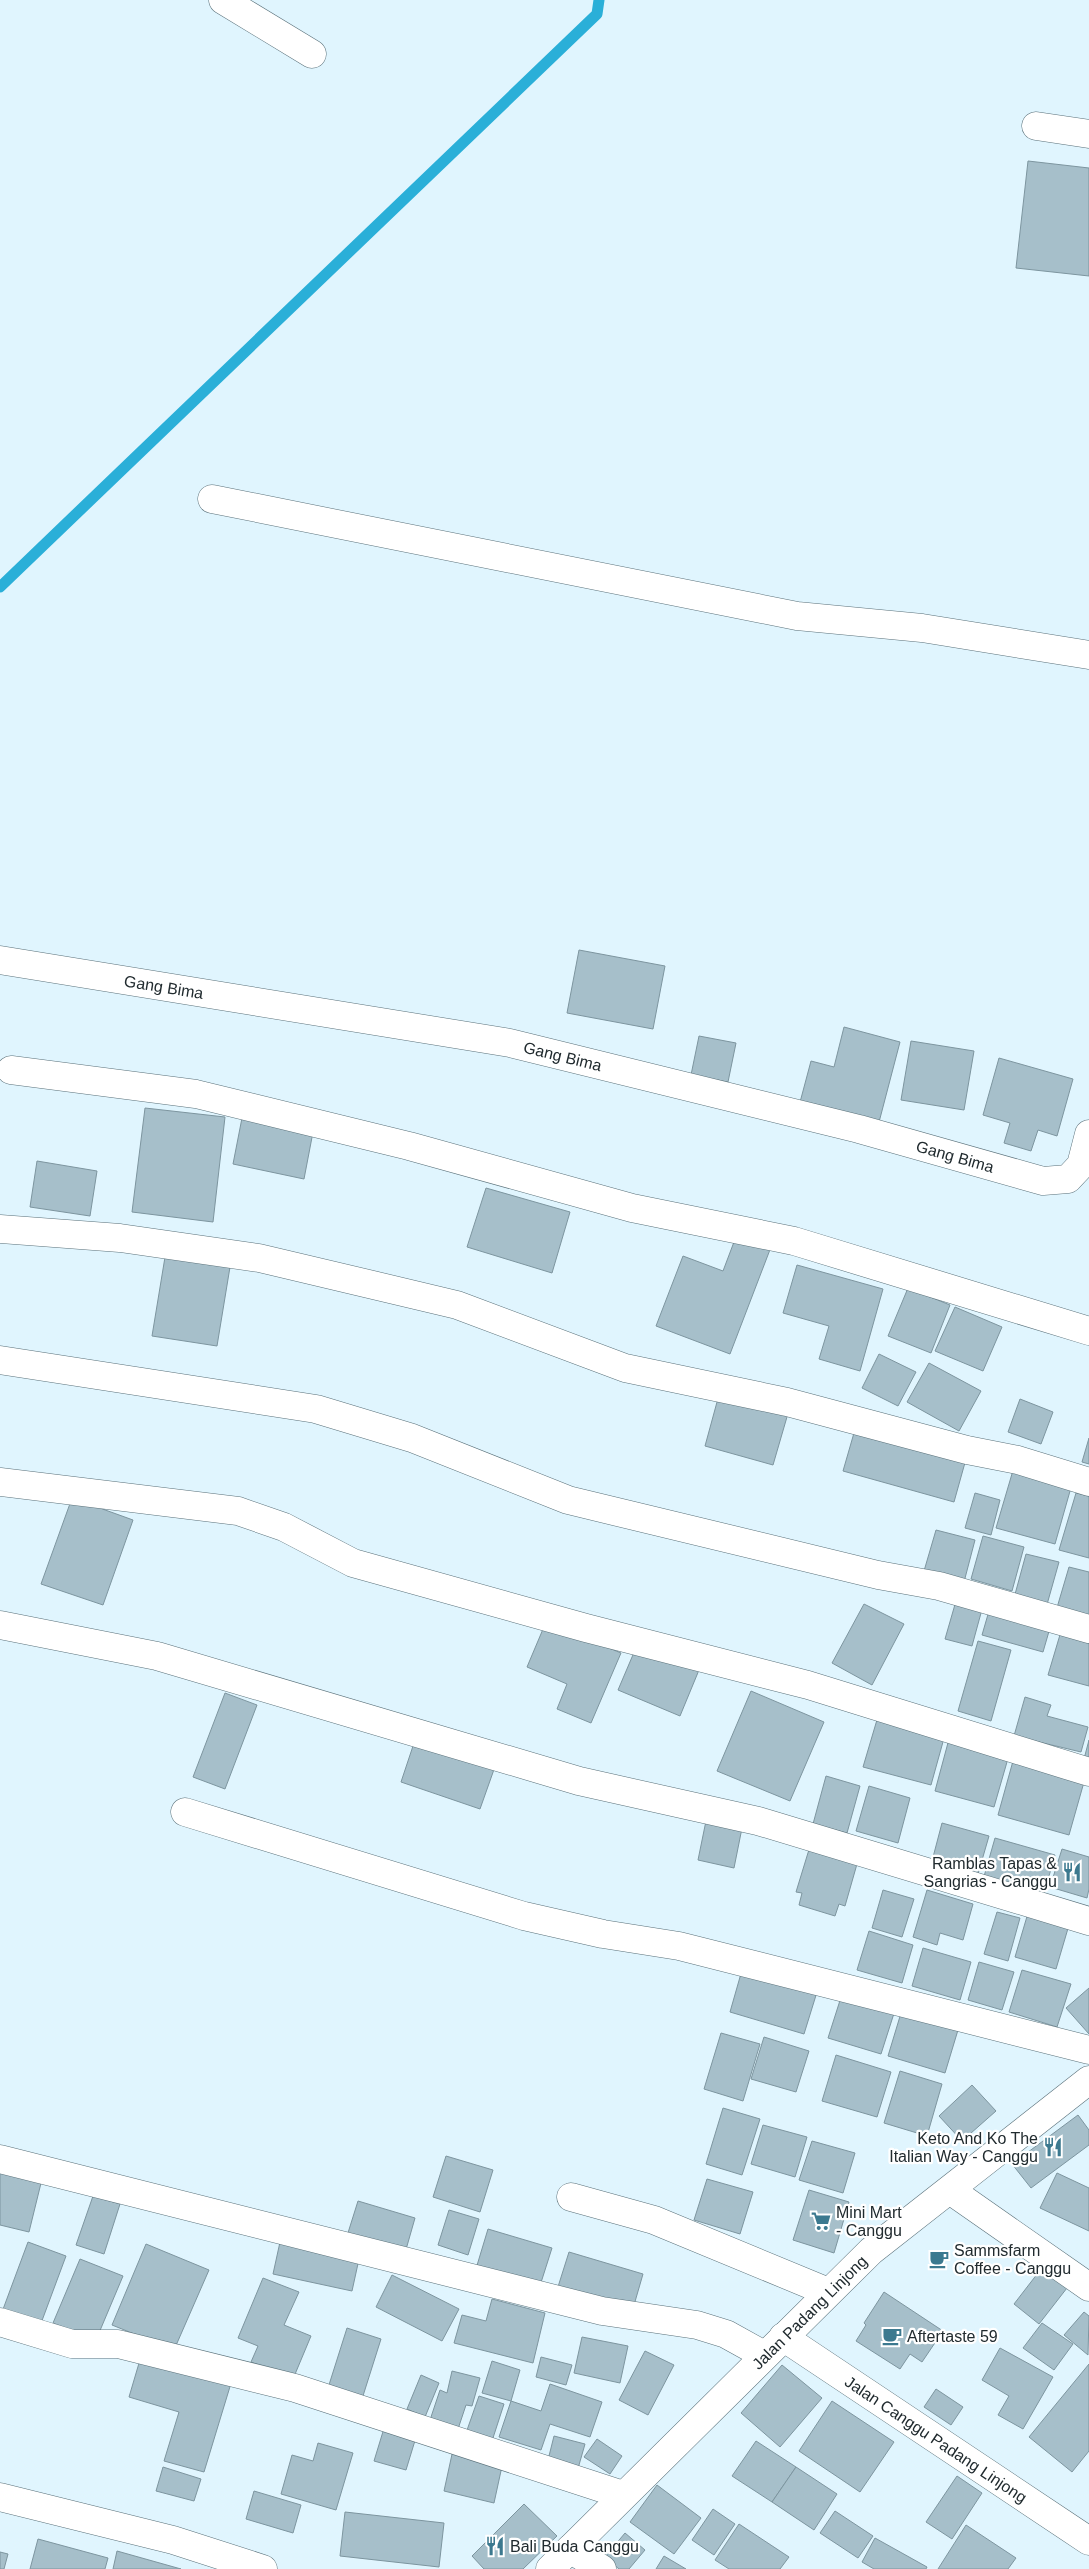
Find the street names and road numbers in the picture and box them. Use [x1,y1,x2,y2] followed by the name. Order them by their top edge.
[123,972,205,1002] street label: Gang Bima
[522,1038,604,1074] street label: Gang Bima
[914,1137,996,1175] street label: Gang Bima
[749,2252,870,2372] street label: Jalan Padang Linjong
[842,2372,1030,2506] street label: Jalan Canggu Padang Linjong

